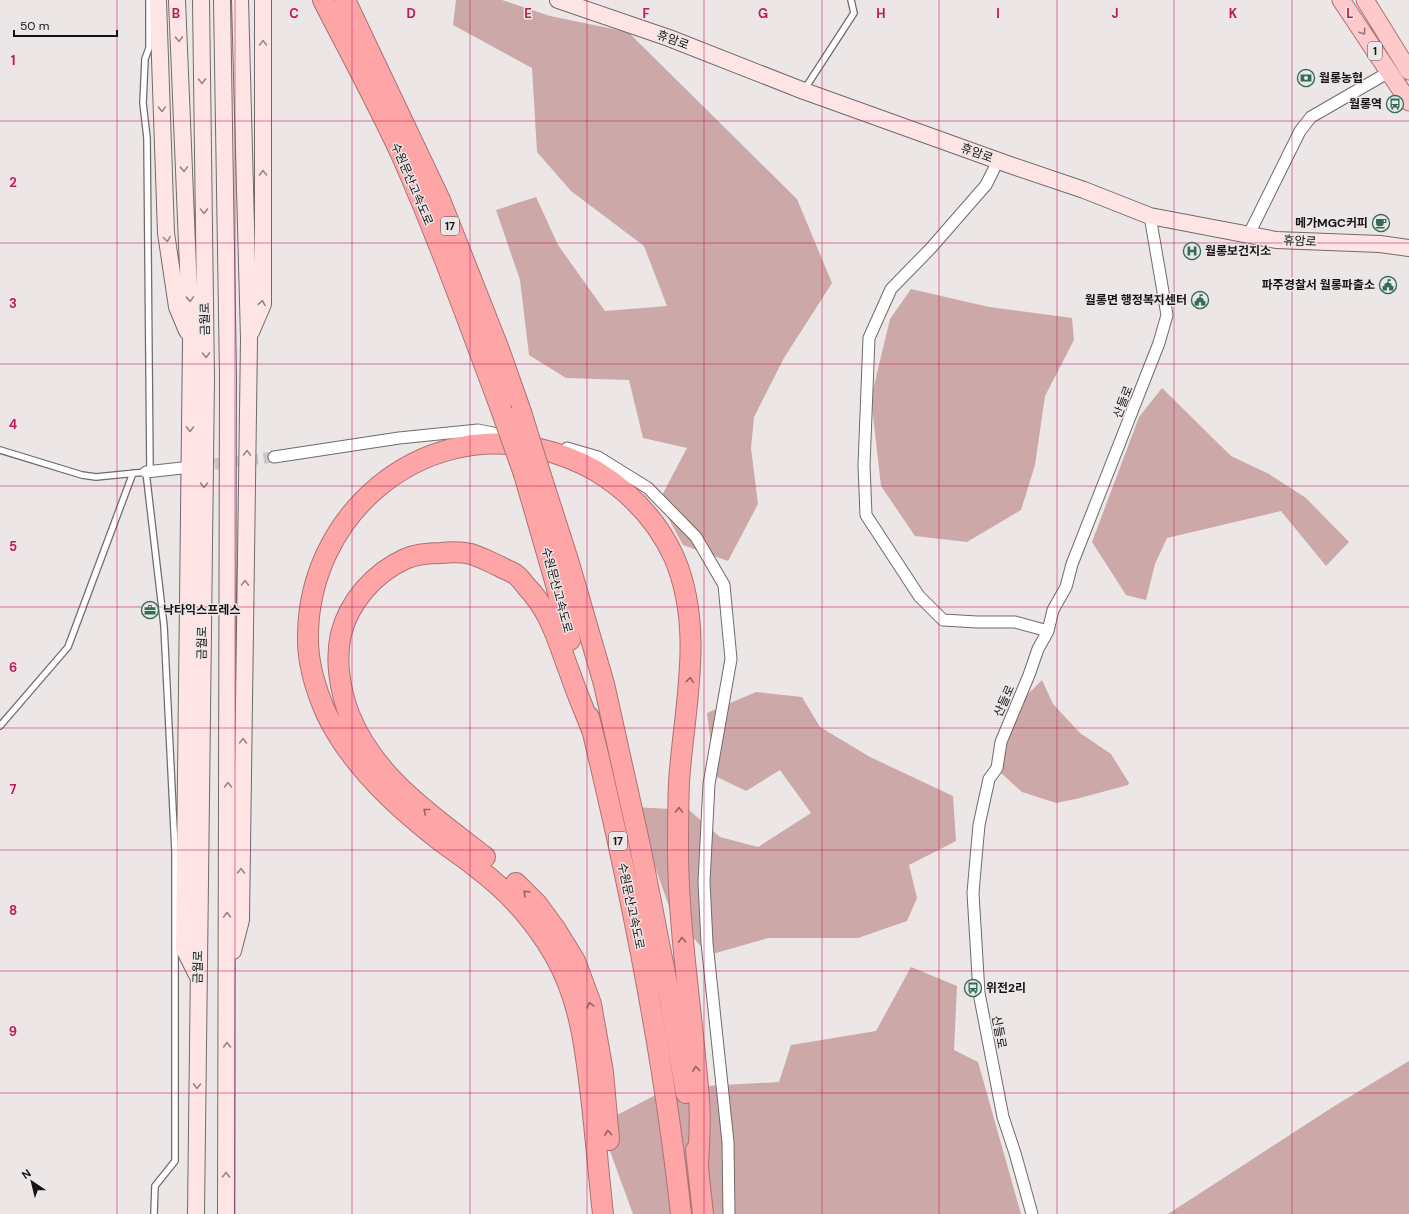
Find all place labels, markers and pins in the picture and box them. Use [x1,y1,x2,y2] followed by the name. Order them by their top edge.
[1296,68,1316,88] bank icon: 월롱농협
[1319,70,1363,86] place label: 월롱농협
[1385,94,1405,114] bus stop icon: 월롱역
[1349,96,1382,112] place label: 월롱역
[1371,213,1391,233] cafe icon: 메가MGC커피
[1295,215,1368,231] place label: 메가MGC커피
[1182,241,1202,261] hospital icon: 월롱보건지소
[1205,243,1271,259] place label: 월롱보건지소
[1378,275,1398,295] public building icon: 파주경찰서 월롱파출소
[1262,277,1375,293] place label: 파주경찰서 월롱파출소
[1190,290,1210,310] public building icon: 월롱면 행정복지센터
[1085,292,1187,308] place label: 월롱면 행정복지센터
[140,600,160,620] office icon: 낙타익스프레스
[163,602,240,618] place label: 낙타익스프레스
[963,978,983,998] bus stop icon: 위전2리
[986,980,1026,996] place label: 위전2리

